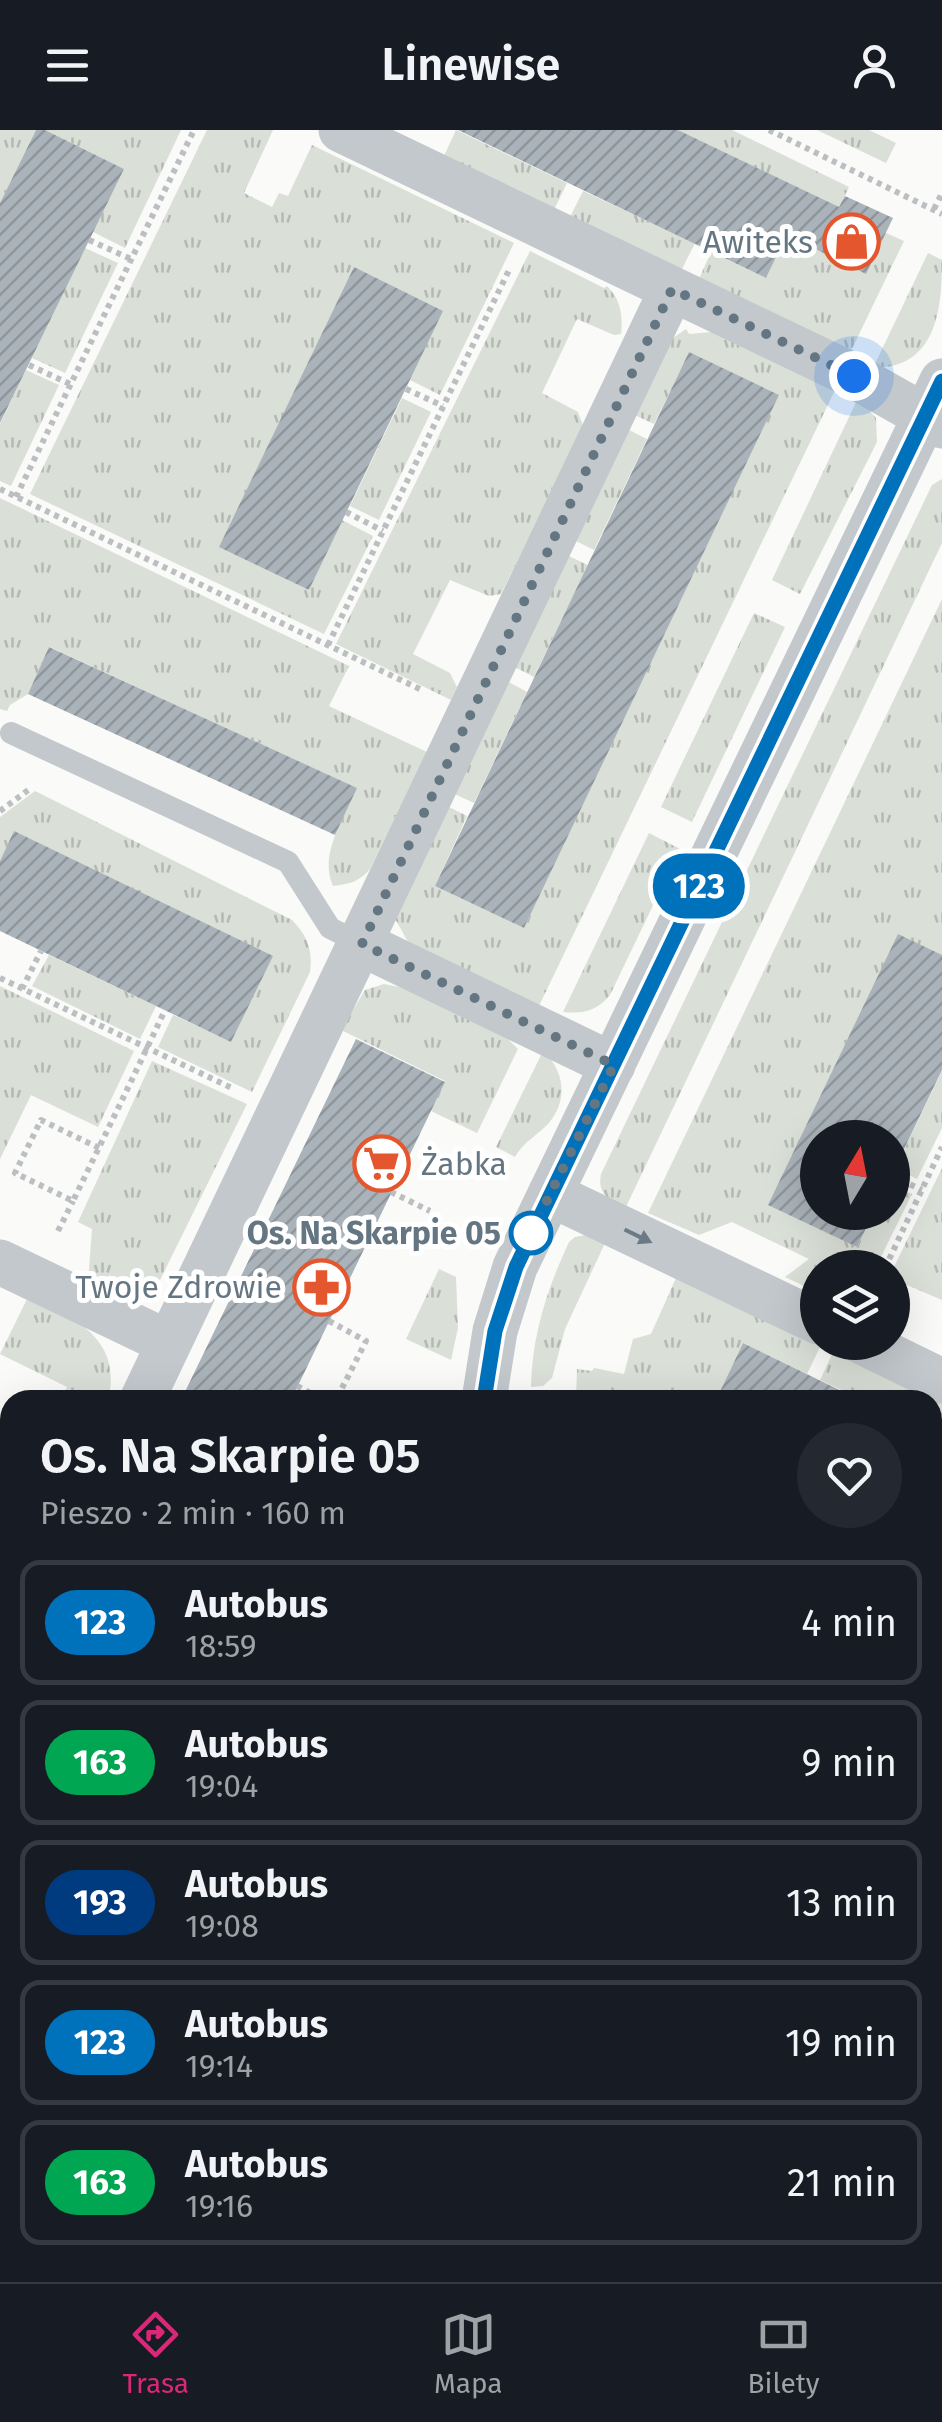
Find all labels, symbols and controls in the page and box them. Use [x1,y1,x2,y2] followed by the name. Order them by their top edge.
[40,38,95,93] icon: menu
[382,38,560,92] text: Linewise
[847,38,902,93] icon: person
[822,212,882,272] shop icon: Awiteks
[703,223,813,261] place label: Awiteks
[829,351,879,401] your location
[642,854,756,918] line badge: 123
[673,865,725,907] text: 123
[800,1120,910,1230] north arrow
[800,1120,910,1360] map controls
[352,1134,412,1194] supermarket icon: Żabka
[421,1145,507,1183] place label: Żabka
[510,1212,552,1254] marker: Os. Na Skarpie 05
[247,1214,501,1252] place label: Os. Na Skarpie 05
[624,1227,653,1244] one-way arrow
[800,1250,910,1360] button: layers
[291,1257,351,1317] pharmacy icon: Twoje Zdrowie
[75,1268,282,1306] place label: Twoje Zdrowie
[797,1423,902,1528] button: heart
[40,1427,421,1485] text: Os. Na Skarpie 05
[40,1494,346,1532] text: Pieszo · 2 min · 160 m
[185,1581,328,1627] text: Autobus
[801,1600,897,1646] text: 4 min
[74,1601,126,1643] text: 123
[185,1627,257,1665] text: 18:59
[185,1721,328,1767] text: Autobus
[801,1740,897,1786] text: 9 min
[73,1741,127,1783] text: 163
[185,1767,258,1805] text: 19:04
[185,1861,328,1907] text: Autobus
[786,1880,897,1926] text: 13 min
[73,1881,127,1923] text: 193
[185,1907,259,1945] text: 19:08
[185,2001,328,2047] text: Autobus
[785,2020,897,2066] text: 19 min
[74,2021,126,2063] text: 123
[185,2047,253,2085] text: 19:14
[185,2141,328,2187] text: Autobus
[787,2160,897,2206] text: 21 min
[73,2161,127,2203] text: 163
[185,2187,253,2225] text: 19:16
[122,2307,189,2400] tab: Trasa
[434,2307,503,2400] tab: Mapa
[747,2307,819,2400] tab: Bilety

